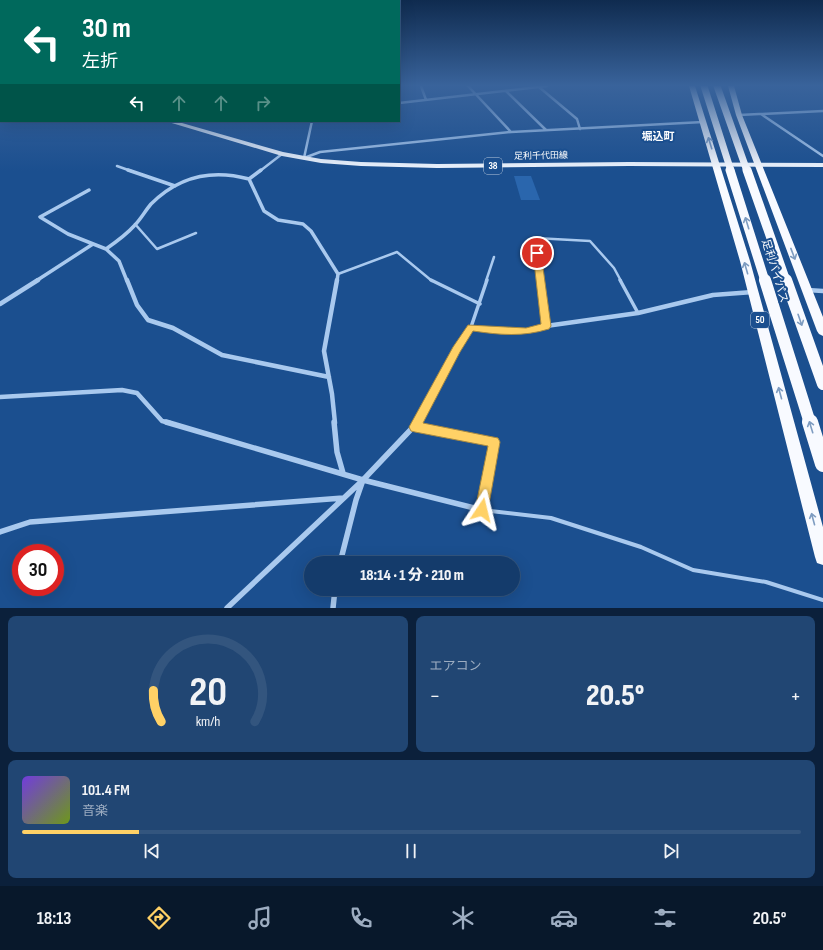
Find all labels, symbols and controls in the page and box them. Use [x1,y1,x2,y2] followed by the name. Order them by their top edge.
[82,12,131,45] text: 30 m
[16,16,68,68] icon: left
[82,51,118,72] text: 左折
[126,92,148,114] icon: left
[168,92,190,114] icon: ahead
[210,92,232,114] icon: ahead
[252,92,274,114] icon: right
[642,130,675,143] district label: 堀込町
[706,136,713,149] one-way arrow
[514,149,569,162] street label: 足利千代田線
[484,158,502,174] road number: 38
[743,216,750,229] one-way arrow
[520,236,554,270] pin
[759,238,791,304] street label: 足利バイパス
[526,242,548,264] icon: arrive
[789,247,797,259] one-way arrow
[742,261,749,274] one-way arrow
[751,312,769,328] road number: 50
[797,314,805,326] one-way arrow
[775,387,783,400] one-way arrow
[807,421,814,434] one-way arrow
[461,489,503,531] position arrow
[809,513,816,526] one-way arrow
[12,544,64,596] speed limit sign: 30
[360,566,464,585] text: 18:14 · 1 分 · 210 m
[430,658,482,674] text: エアコン
[189,668,227,717] text: 20
[586,678,644,714] text: 20.5°
[430,683,440,710] text: −
[790,683,801,710] text: +
[195,713,220,730] text: km/h
[82,781,130,800] text: 101.4 FM
[82,803,108,819] text: 音楽
[141,840,163,862] icon: previous
[400,840,422,862] icon: pause
[660,840,682,862] icon: next
[145,904,173,932] icon: directions
[246,904,274,932] icon: music
[347,904,375,932] icon: phone
[449,904,477,932] icon: climate
[550,904,578,932] icon: car
[651,904,679,932] icon: filters
[37,908,71,929] text: 18:13
[753,908,786,929] text: 20.5°

